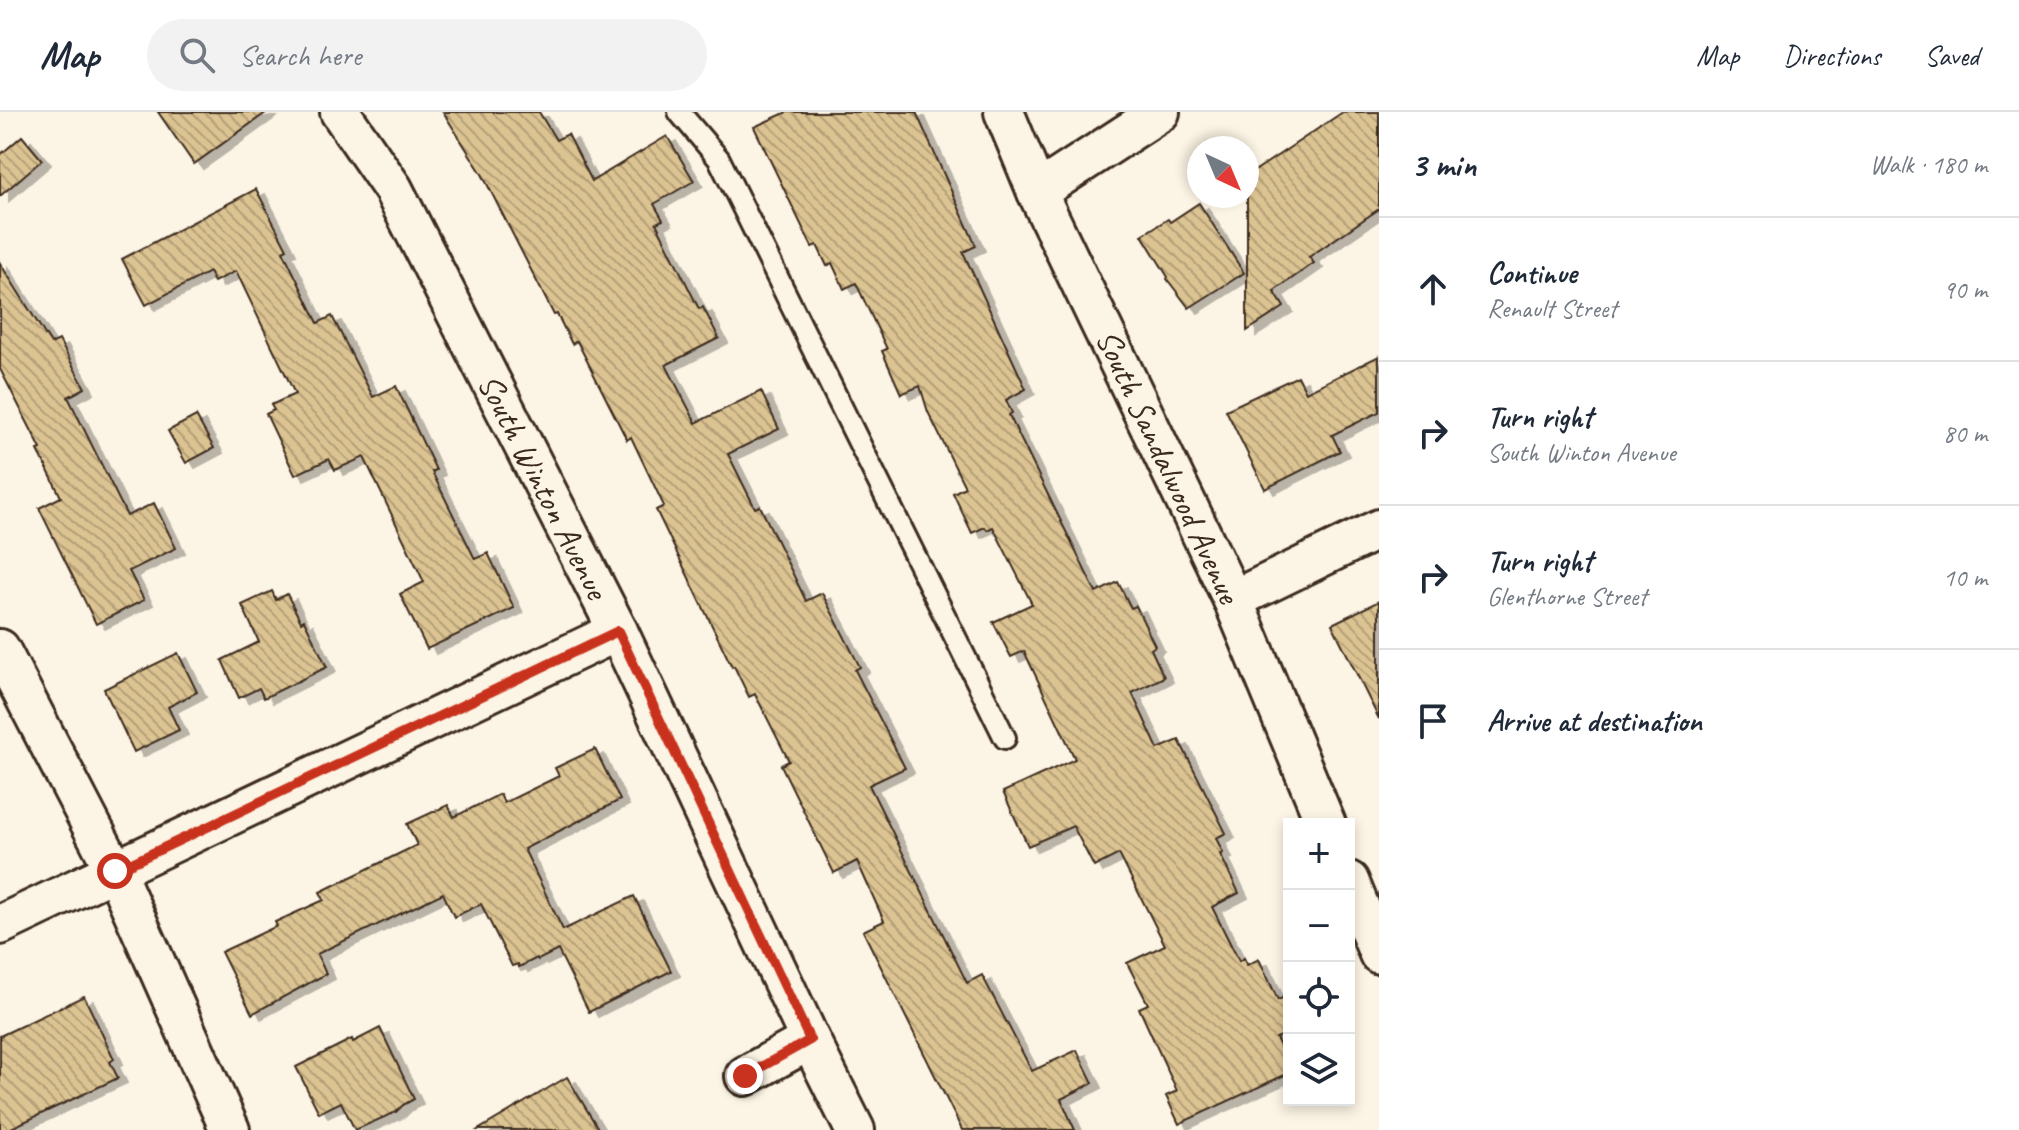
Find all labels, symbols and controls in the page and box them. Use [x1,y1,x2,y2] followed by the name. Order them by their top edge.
[147,19,707,91] search box
[40,32,99,79] text: Map
[175,33,219,77] icon: search
[239,36,361,74] text: Search here
[1696,38,1739,73] text: Map
[1783,38,1881,73] text: Directions
[1925,38,1979,73] text: Saved
[1187,136,1259,208] north arrow
[1411,143,1476,186] text: 3 min
[1870,148,1987,181] text: Walk · 180 m
[1487,254,1577,292] text: Continue
[1411,267,1455,311] icon: ahead
[1943,273,1987,306] text: 90 m
[1487,292,1617,325] text: Renault Street
[1086,323,1252,612] street label: South Sandalwood Avenue
[468,366,620,609] street label: South Winton Avenue
[1487,398,1592,436] text: Turn right
[1411,411,1455,455] icon: right
[1943,417,1987,450] text: 80 m
[1487,436,1676,469] text: South Winton Avenue
[1487,542,1592,580] text: Turn right
[1411,555,1455,599] icon: right
[1943,561,1987,594] text: 10 m
[1487,580,1647,613] text: Glenthorne Street
[1411,699,1455,743] icon: arrive
[1487,702,1702,740] text: Arrive at destination
[1283,818,1355,1106] map controls
[1283,818,1355,890] button: +
[97,853,133,889] route start
[1283,890,1355,962] button: −
[1283,962,1355,1034] button: locate
[1283,1034,1355,1106] button: layers
[727,1058,763,1094] route end

